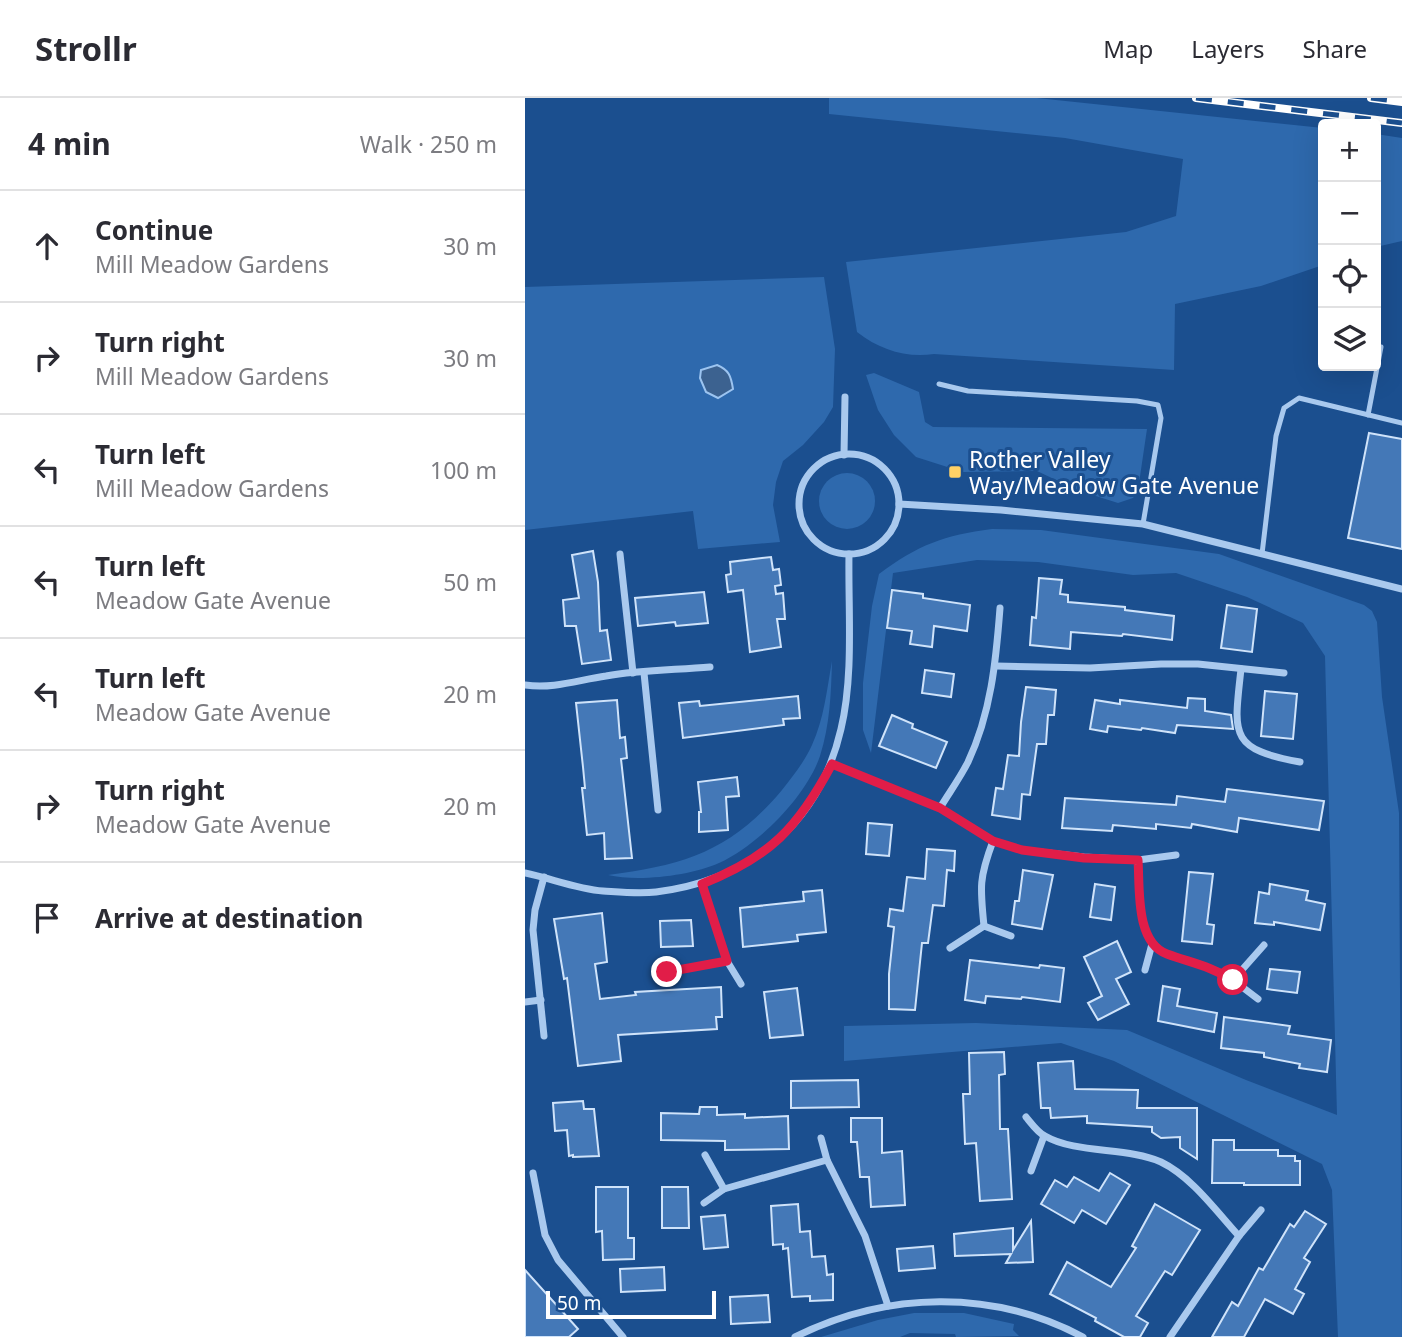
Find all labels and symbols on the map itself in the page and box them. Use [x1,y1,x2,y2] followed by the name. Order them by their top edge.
[969,443,1259,501] place label: Rother Valley Way/Meadow Gate Avenue
[947,464,963,480] marker: Rother Valley Way/Meadow Gate Avenue
[651,956,682,987] route end
[1217,964,1248,995] route start
[546,1288,716,1320] scale bar

